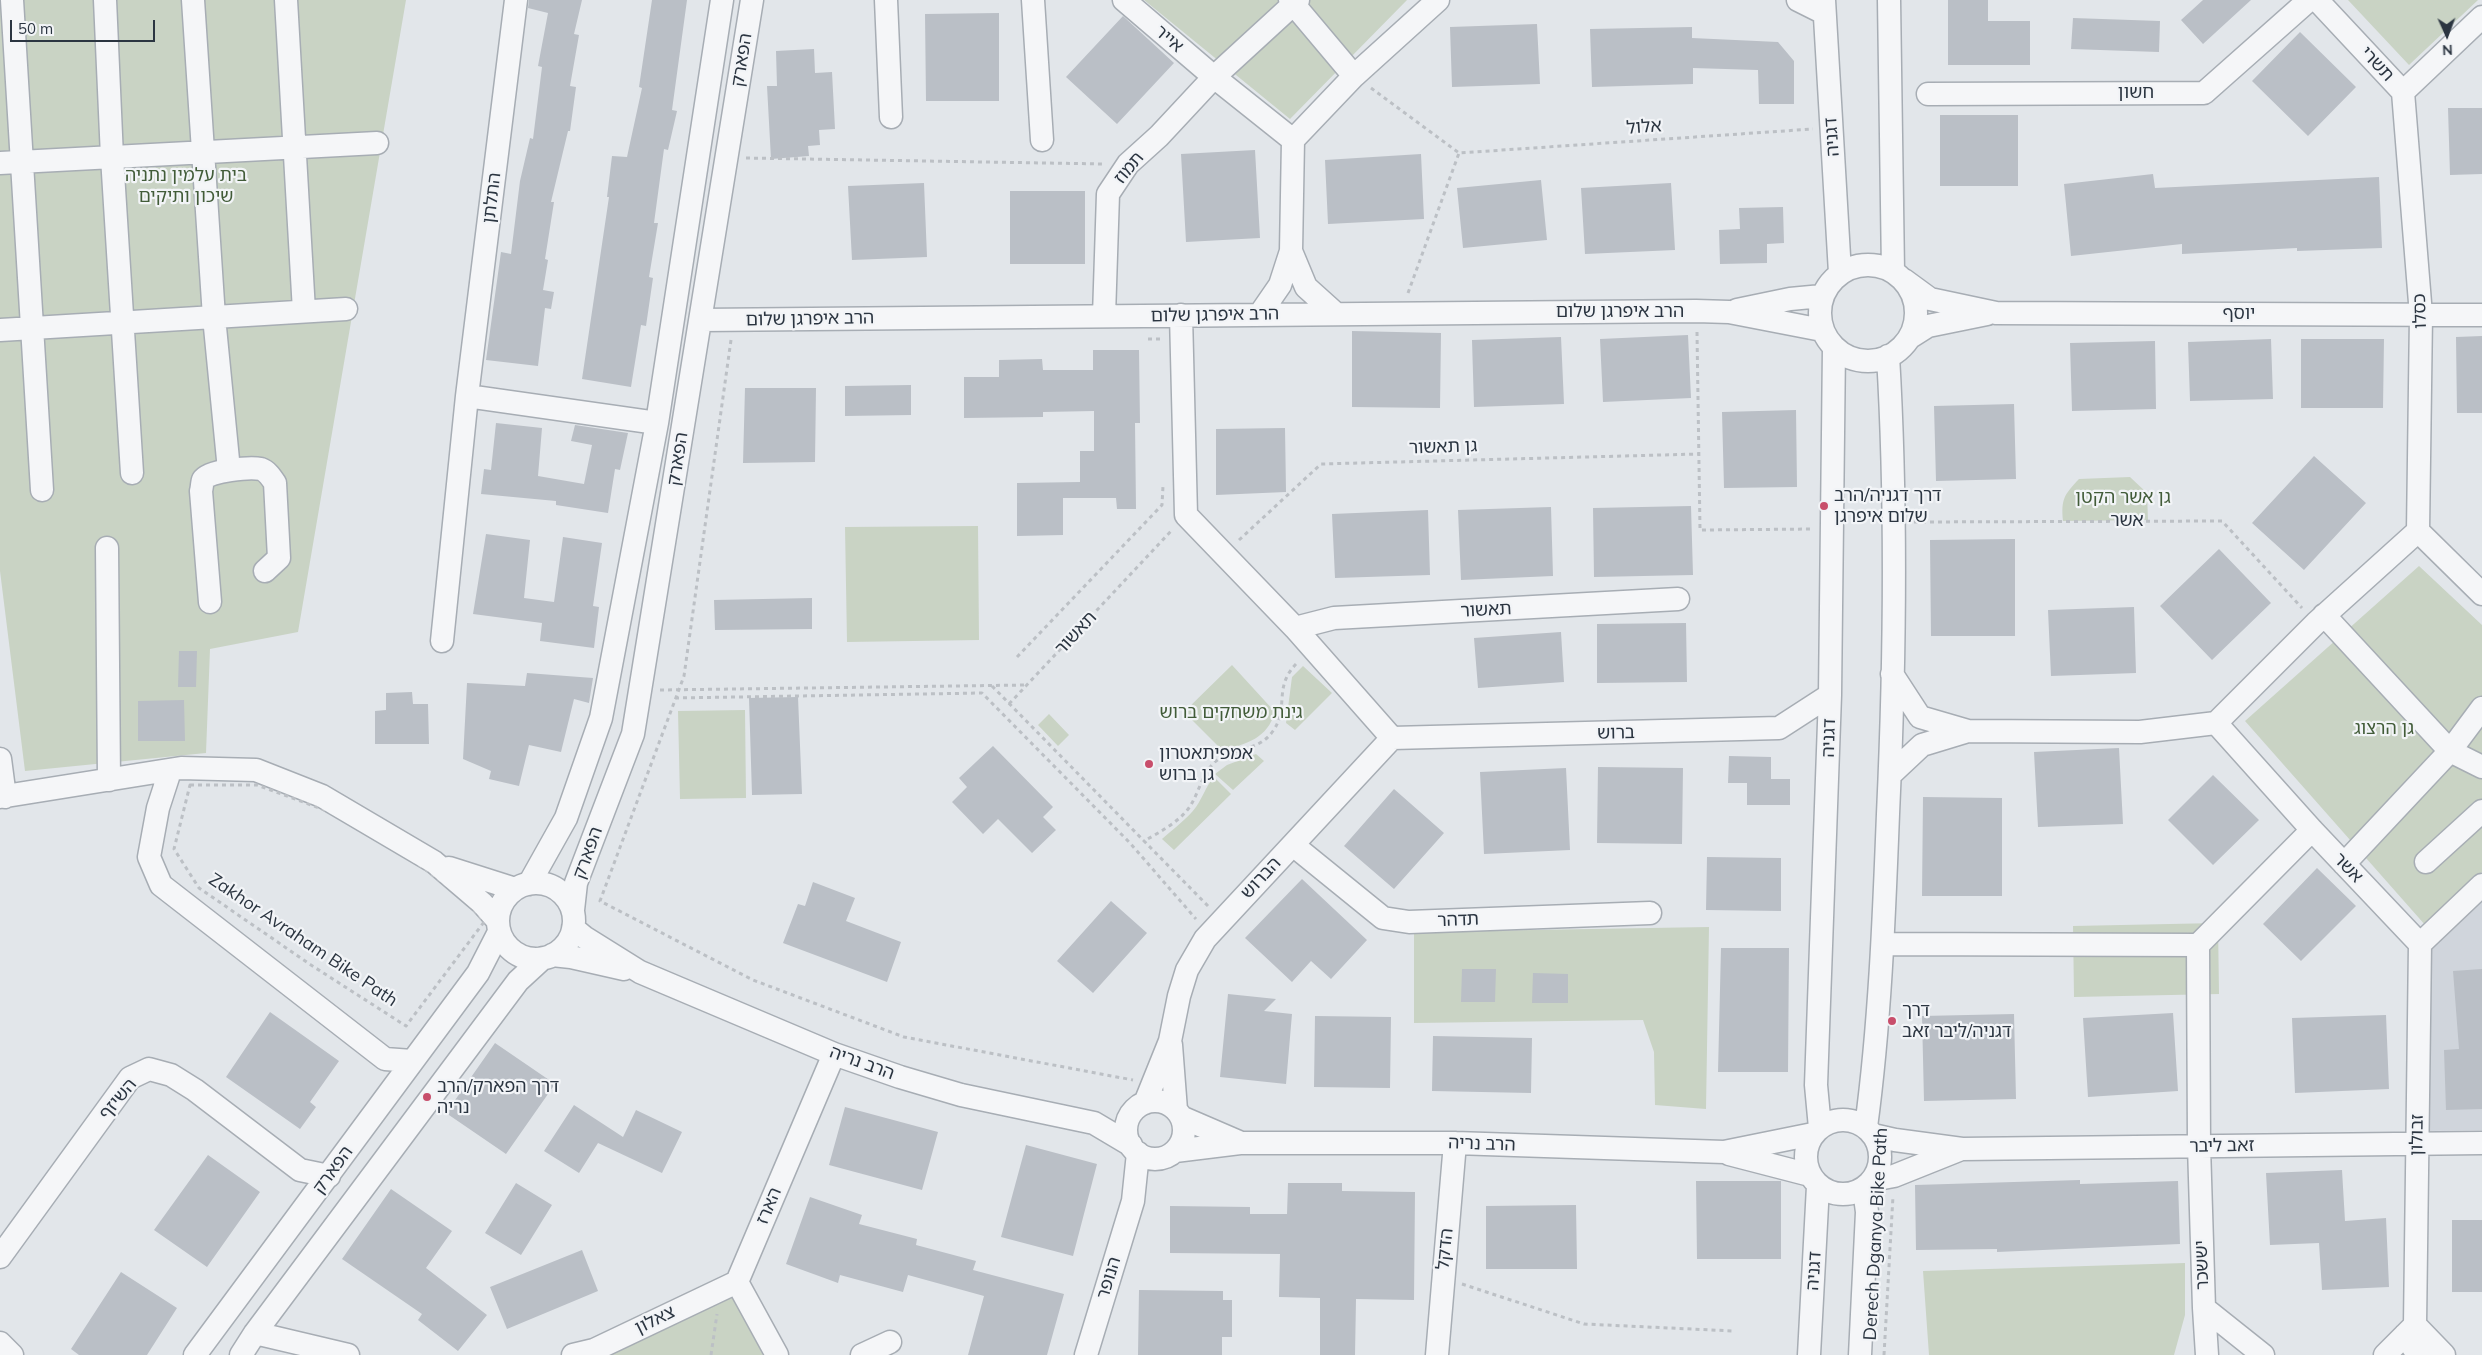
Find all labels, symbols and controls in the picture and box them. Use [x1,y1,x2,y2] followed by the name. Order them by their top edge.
[12,10,158,42] scale bar
[2422,10,2472,60] north arrow
[18,19,53,38] text: 50 m
[1150,21,1188,57] street label: אייר
[727,32,757,88] street label: הפארק
[2442,41,2453,59] text: N
[2356,42,2398,86] street label: תשרי
[2118,82,2154,104] street label: חשון
[1626,115,1662,139] street label: אלול
[1820,117,1844,157] street label: דגניה
[1109,148,1149,188] street label: תמוז
[125,165,247,208] park label: בית עלמין נתניה שיכון ותיקים
[478,171,506,225] street label: התלתן
[2409,293,2431,329] street label: כסלו
[1556,301,1684,323] street label: הרב איפרגן שלום
[1151,303,1279,327] street label: הרב איפרגן שלום
[2223,303,2255,325] street label: יוסף
[746,307,874,331] street label: הרב איפרגן שלום
[663,431,693,487] street label: הפארק
[1408,435,1478,459] street label: גן תאשור
[1834,485,1941,528] place label: דרך דגניה/הרב שלום איפרגן
[2075,487,2171,509] park label: גן אשר הקטן
[1818,500,1830,512] marker: דרך דגניה/הרב שלום איפרגן
[2110,510,2144,532] street label: אשר
[1460,598,1512,622] street label: תאשור
[1051,607,1101,659] street label: תאשור
[1159,702,1303,724] park label: גינת משחקים ברוש
[1818,718,1840,758] street label: דגניה
[2354,718,2414,740] park label: גן הרצוג
[1597,722,1635,744] street label: ברוש
[1159,743,1253,786] place label: אמפיתאטרון גן ברוש
[1143,758,1155,770] marker: אמפיתאטרון גן ברוש
[569,824,607,882] street label: הפארק
[2329,848,2367,888] street label: אשר
[1236,853,1286,903] street label: הברוש
[204,869,402,1011] street label: Zakhor Avraham Bike Path
[1437,908,1479,932] street label: תדהר
[1902,1000,2012,1042] place label: דרך דגניה/ליבר זאב
[1886,1015,1898,1027] marker: דרך דגניה/ליבר זאב
[827,1041,897,1085] street label: הרב נריה
[95,1074,141,1124] street label: השיזף
[437,1076,559,1118] place label: דרך הפארק/הרב נריה
[421,1091,433,1103] marker: דרך הפארק/הרב נריה
[2406,1114,2428,1156] street label: זבולון
[1860,1127,1892,1341] street label: Derech Dganya Bike Path
[1448,1132,1516,1156] street label: הרב נריה
[2189,1135,2255,1157] street label: זאב ליבר
[308,1142,358,1198] street label: הפארק
[752,1184,786,1228] street label: הארז
[1432,1227,1458,1271] street label: הדקל
[2190,1240,2214,1290] street label: יששכר
[1802,1251,1826,1291] street label: דגניה
[1092,1254,1126,1302] street label: הנופר
[631,1301,679,1339] street label: צאלון

